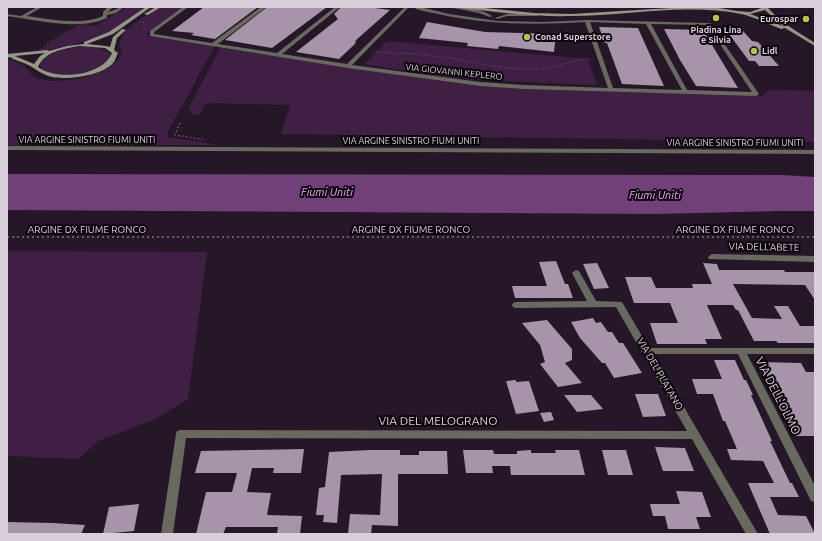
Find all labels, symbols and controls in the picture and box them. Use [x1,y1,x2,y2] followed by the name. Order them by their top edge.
[711,13,721,23] marker: Piadina Lina e Silvia
[760,14,798,24] place label: Eurospar
[801,14,811,24] marker: Eurospar
[691,25,741,46] place label: Piadina Lina e Silvia
[522,32,532,42] marker: Conad Superstore
[535,32,611,42] place label: Conad Superstore
[749,46,759,56] marker: Lidl
[762,46,778,56] place label: Lidl
[405,62,503,82] street label: VIA GIOVANNI KEPLERO
[19,135,155,145] street label: VIA ARGINE SINISTRO FIUMI UNITI
[343,136,479,146] street label: VIA ARGINE SINISTRO FIUMI UNITI
[667,138,803,148] street label: VIA ARGINE SINISTRO FIUMI UNITI
[301,185,353,199] water label: Fiumi Uniti
[629,188,681,202] water label: Fiumi Uniti
[28,224,146,236] street label: ARGINE DX FIUME RONCO
[352,224,470,236] street label: ARGINE DX FIUME RONCO
[676,224,794,236] street label: ARGINE DX FIUME RONCO
[728,240,800,254] street label: VIA DELL'ABETE
[634,336,686,412] street label: VIA DEL PLATANO
[752,355,804,437] street label: VIA DELL'OLMO
[379,414,497,428] street label: VIA DEL MELOGRANO

